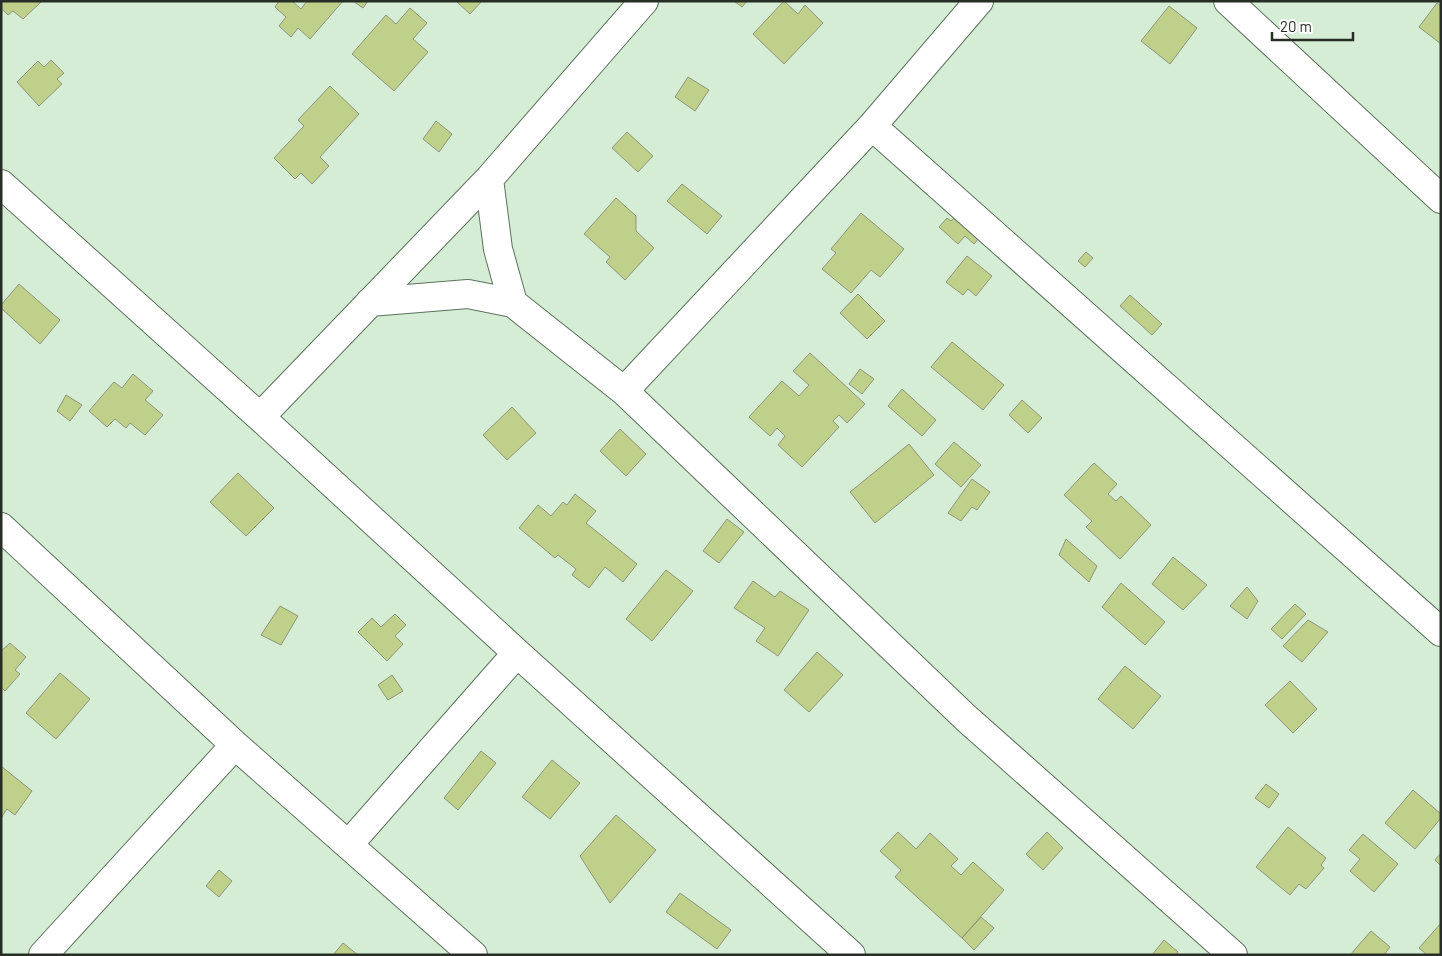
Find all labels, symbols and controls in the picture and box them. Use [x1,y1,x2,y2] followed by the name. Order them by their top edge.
[1272,10,1353,42] scale bar
[1280,17,1312,35] text: 20 m

